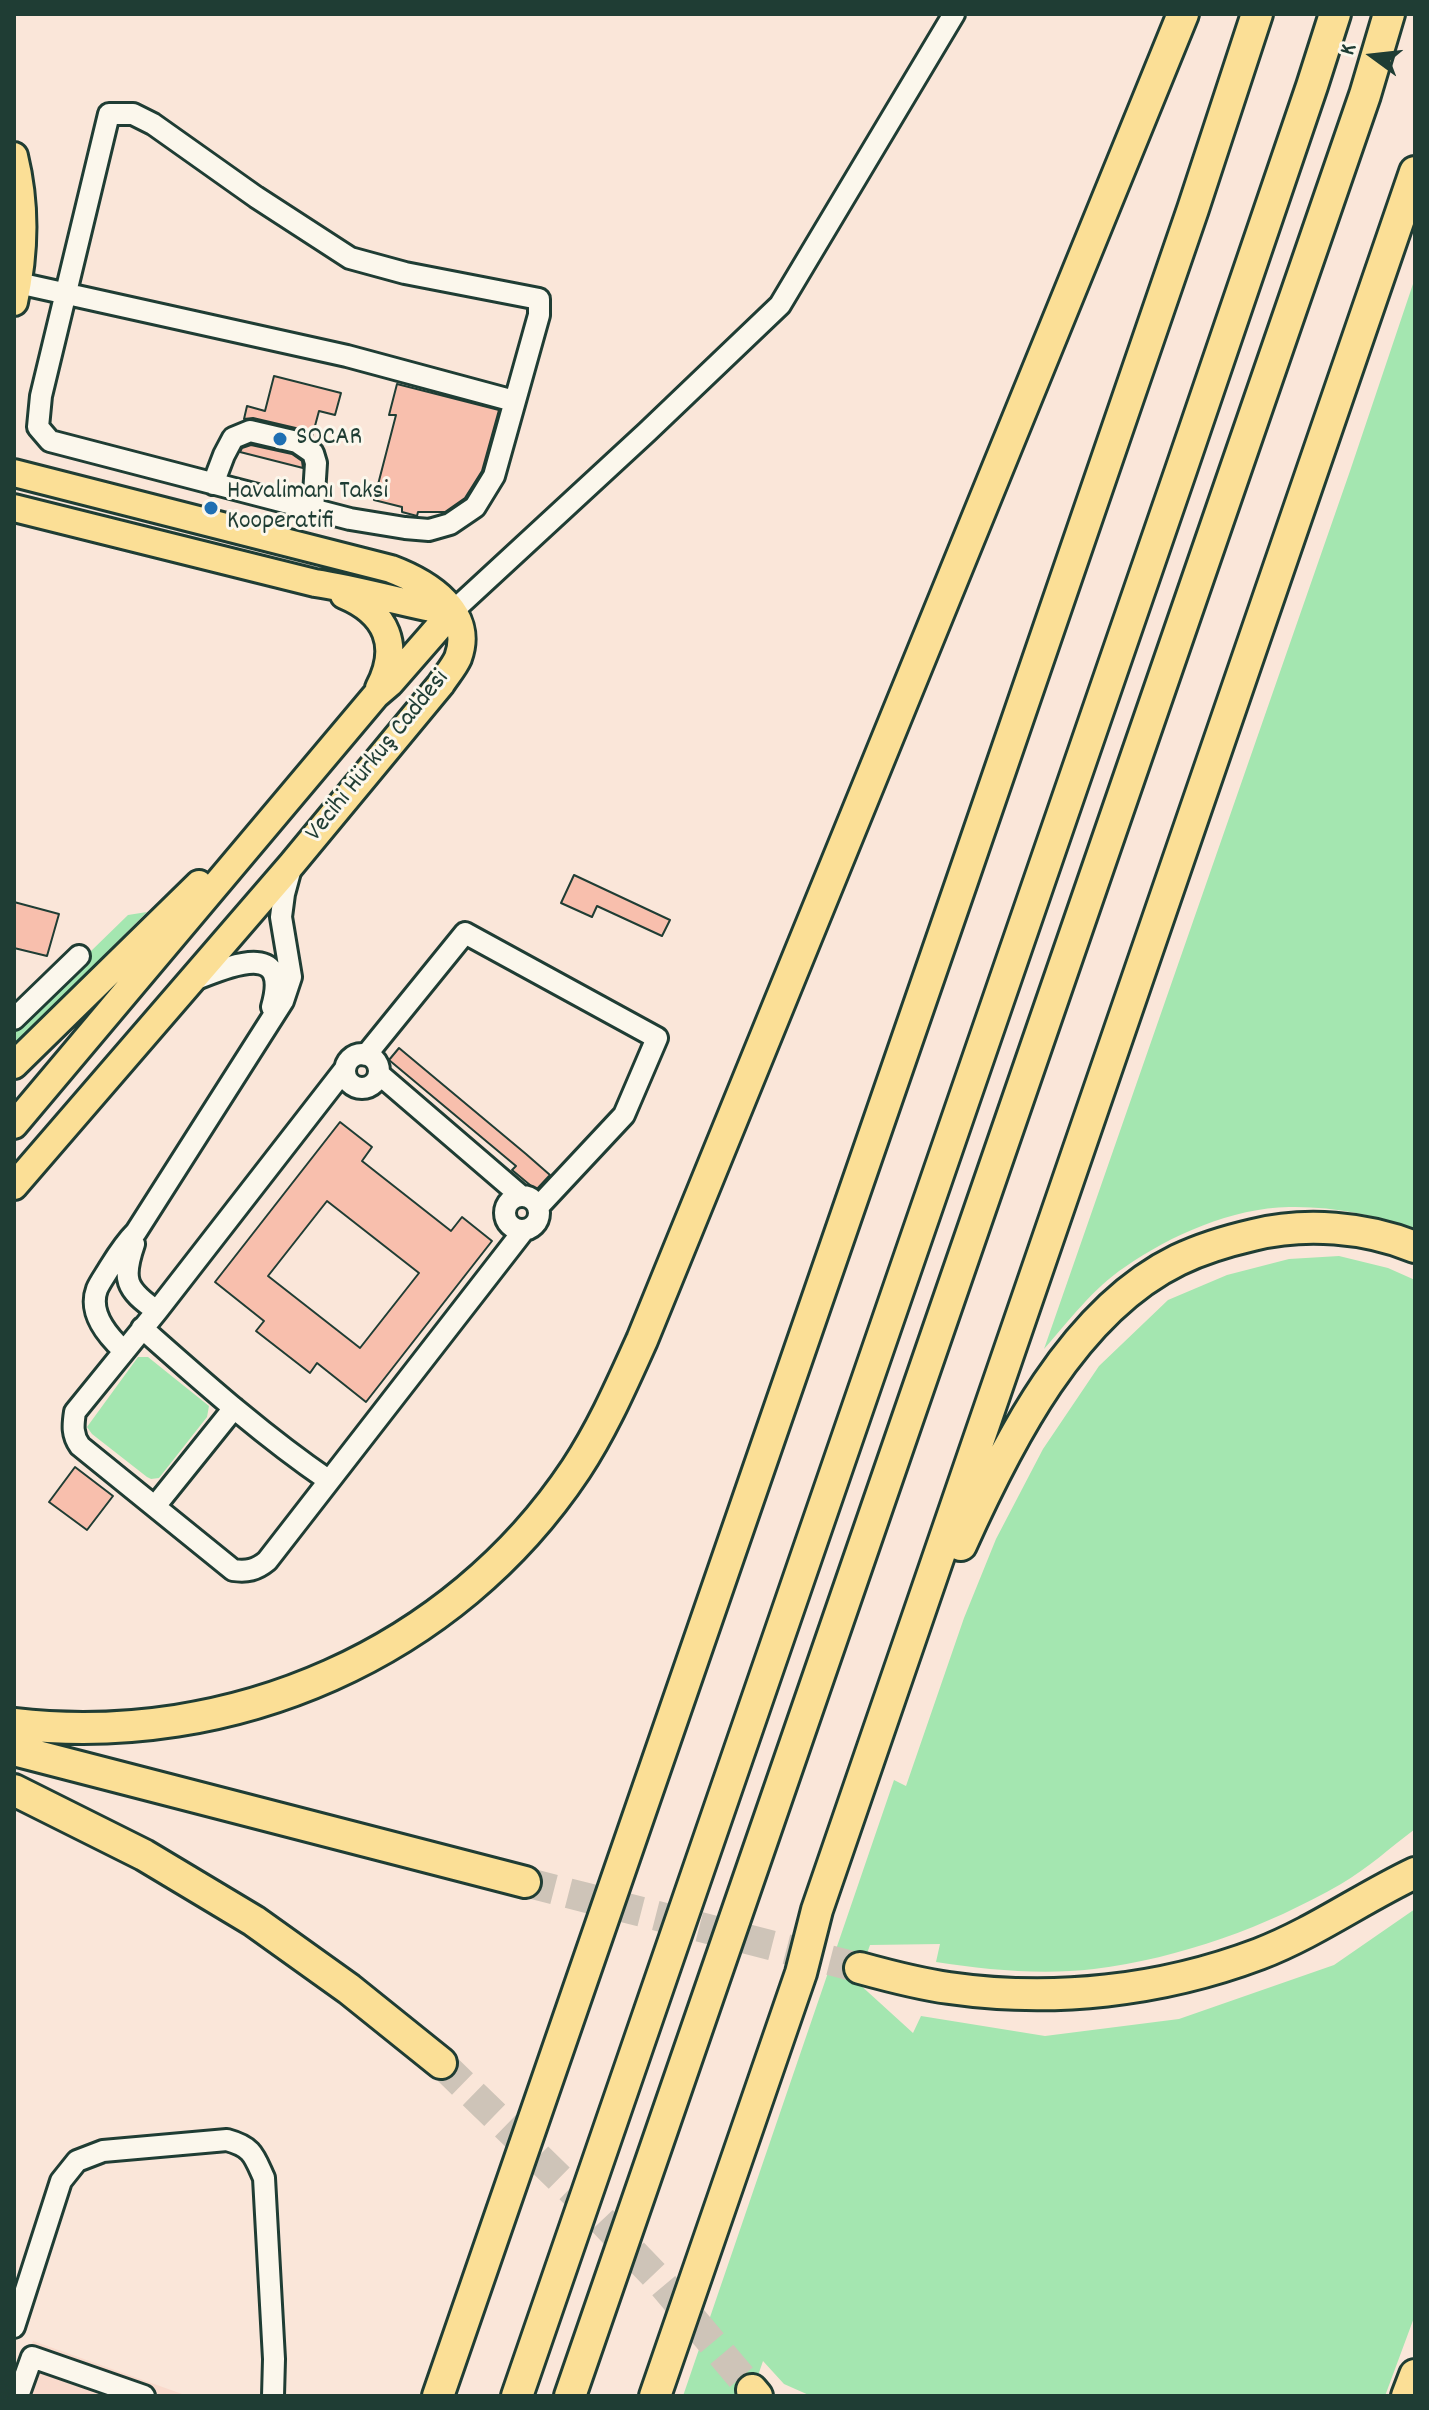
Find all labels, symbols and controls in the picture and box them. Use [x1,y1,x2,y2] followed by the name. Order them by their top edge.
[1333,16,1413,96] north arrow
[1333,41,1366,59] text: K
[296,423,362,455] place label: SOCAR
[271,430,289,448] marker: SOCAR
[227,477,388,538] place label: Havalimanı Taksi Kooperatifi
[202,499,220,517] marker: Havalimanı Taksi Kooperatifi
[300,665,458,849] street label: Vecihi Hürkuş Caddesi

